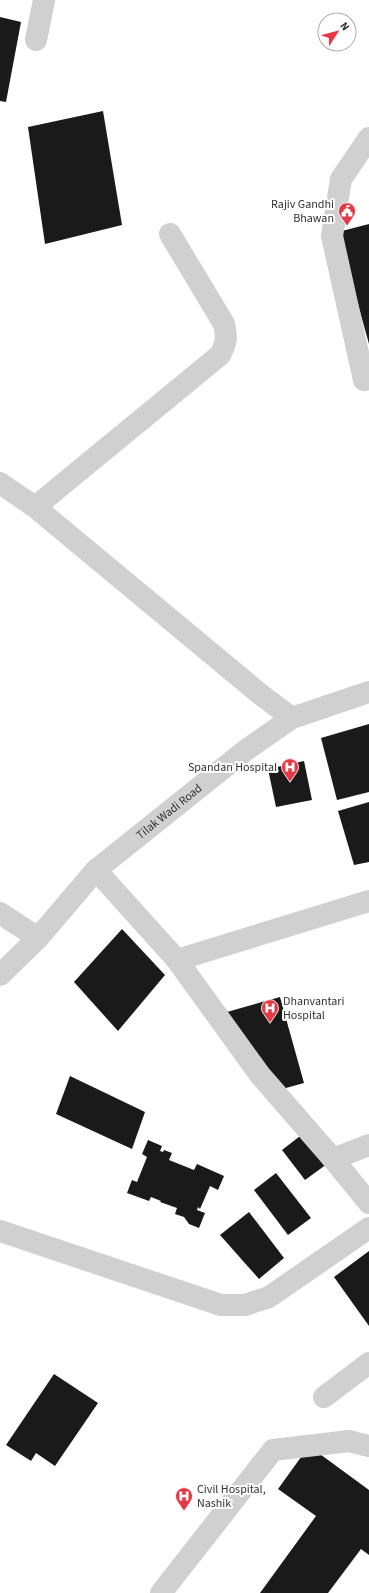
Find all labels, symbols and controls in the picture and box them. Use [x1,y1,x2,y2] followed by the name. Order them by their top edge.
[317,12,357,52] north arrow
[336,19,353,34] text: N
[271,196,334,227] place label: Rajiv Gandhi Bhawan
[337,201,357,226] public building icon: Rajiv Gandhi Bhawan
[280,757,300,782] hospital icon: Spandan Hospital
[188,759,277,776] place label: Spandan Hospital
[133,780,206,843] street label: Tilak Wadi Road
[283,993,345,1024] place label: Dhanvantari Hospital
[260,998,280,1023] hospital icon: Dhanvantari Hospital
[197,1481,266,1512] place label: Civil Hospital, Nashik
[174,1486,194,1511] hospital icon: Civil Hospital, Nashik

